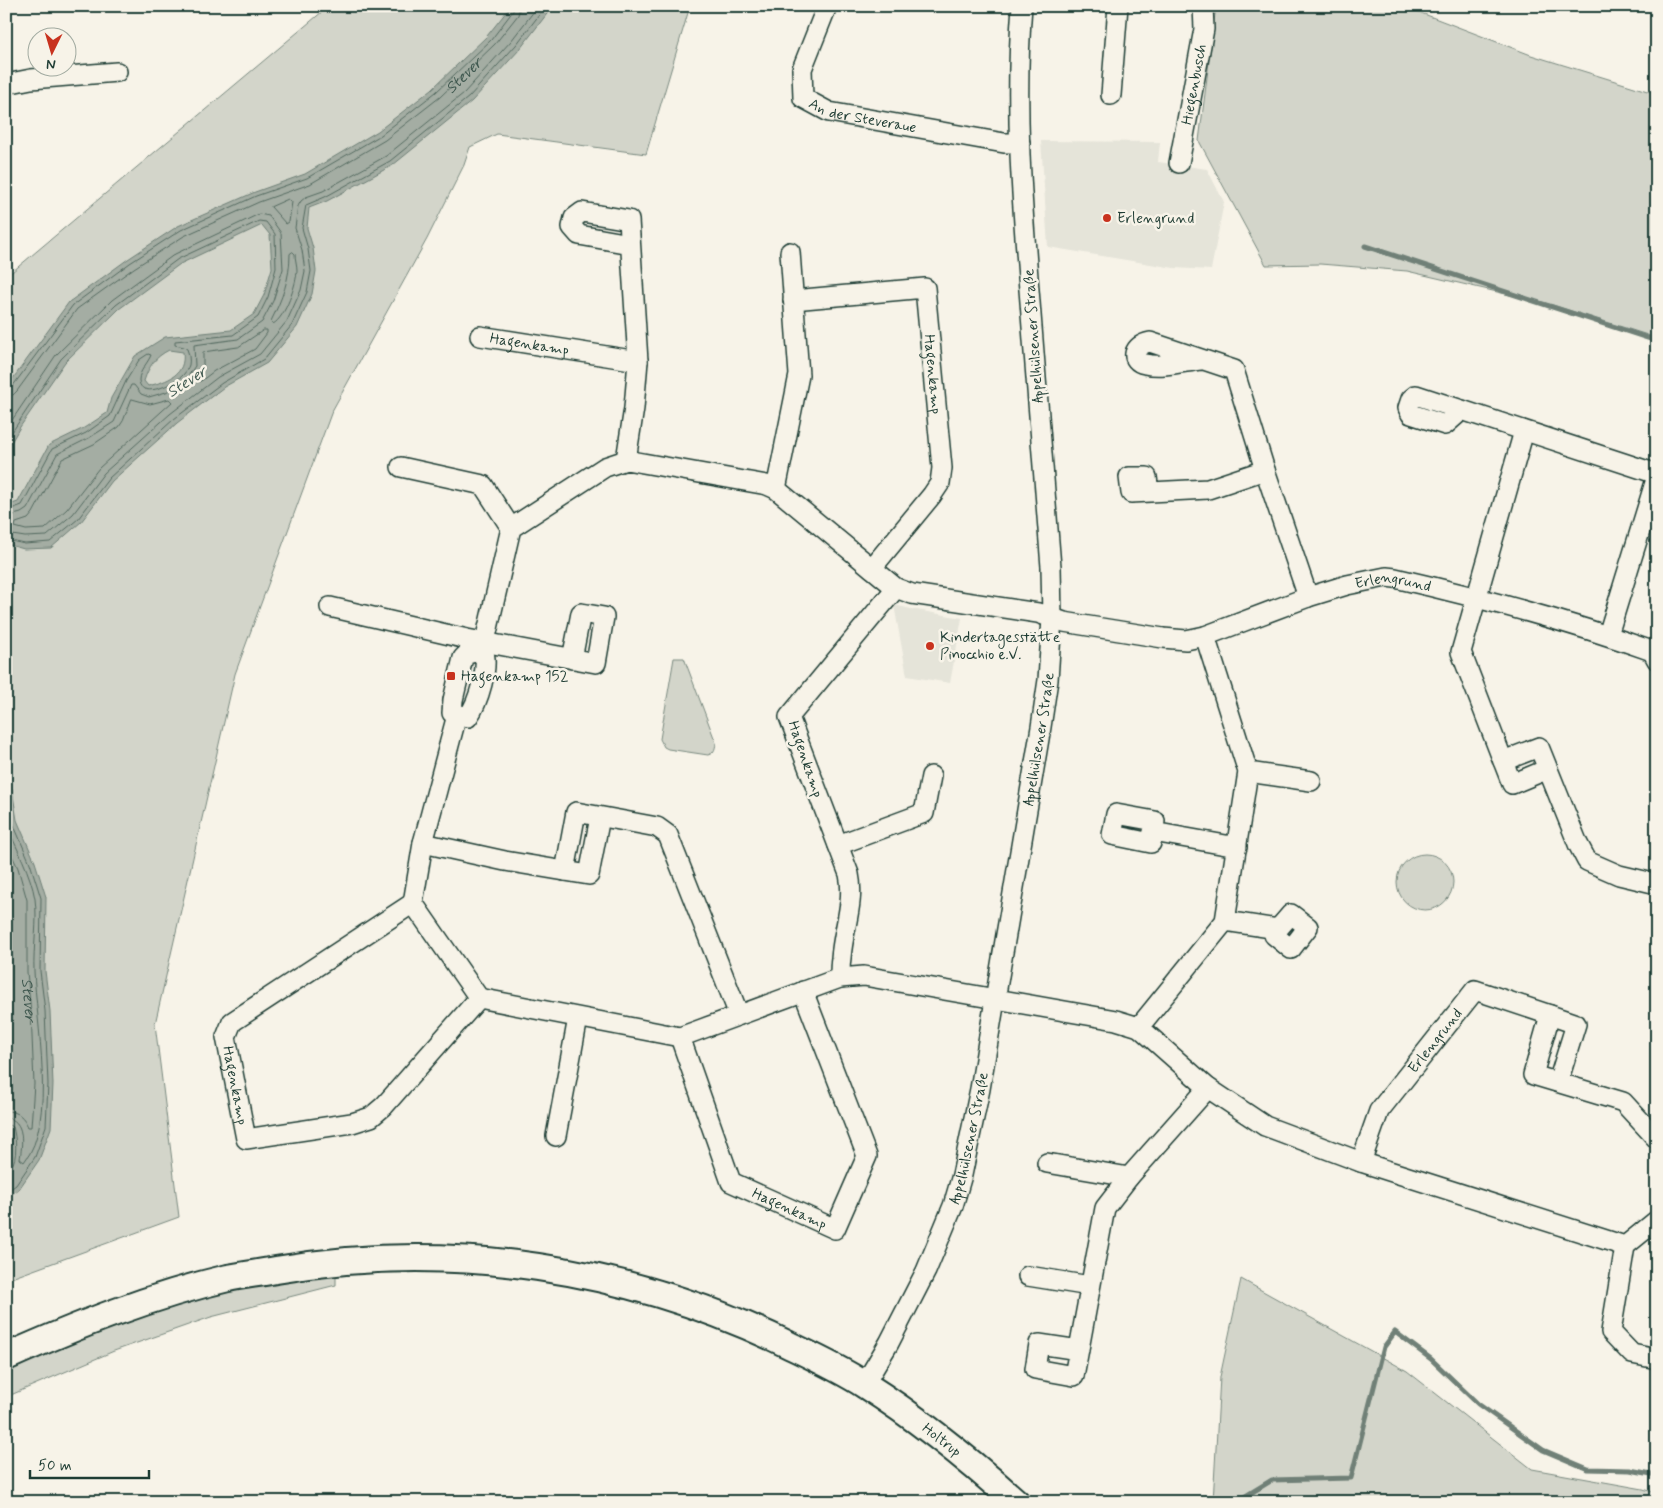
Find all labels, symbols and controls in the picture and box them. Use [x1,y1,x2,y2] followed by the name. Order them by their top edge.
[28,28,78,78] north arrow
[1177,42,1212,127] street label: Hiegenbusch
[441,52,489,99] water label: Stever
[46,55,56,73] text: N
[805,94,918,138] street label: An der Steveraue
[1117,209,1194,229] place label: Erlengrund
[1101,212,1113,224] marker: Erlengrund
[1019,268,1050,404] street label: Appelhülsener Straße
[488,329,570,361] street label: Hagenkamp
[918,333,946,415] street label: Hagenkamp
[163,360,213,403] water label: Stever
[1353,567,1433,597] street label: Erlengrund
[940,628,1060,665] place label: Kindertagesstätte Pinocchio e.V.
[924,640,936,652] marker: Kindertagesstätte Pinocchio e.V.
[461,667,569,688] place label: Hagenkamp 152
[445,670,457,682] marker: Hagenkamp 152
[1019,672,1059,808] street label: Appelhülsener Straße
[782,718,828,801] street label: Hagenkamp
[16,977,40,1024] water label: Stever
[1404,1005,1468,1078] street label: Erlengrund
[217,1044,252,1127] street label: Hagenkamp
[945,1071,994,1207] street label: Appelhülsener Straße
[749,1184,830,1235] street label: Hagenkamp
[918,1419,965,1462] street label: Holtrup
[30,1448,149,1480] scale bar
[38,1456,72,1476] text: 50 m

